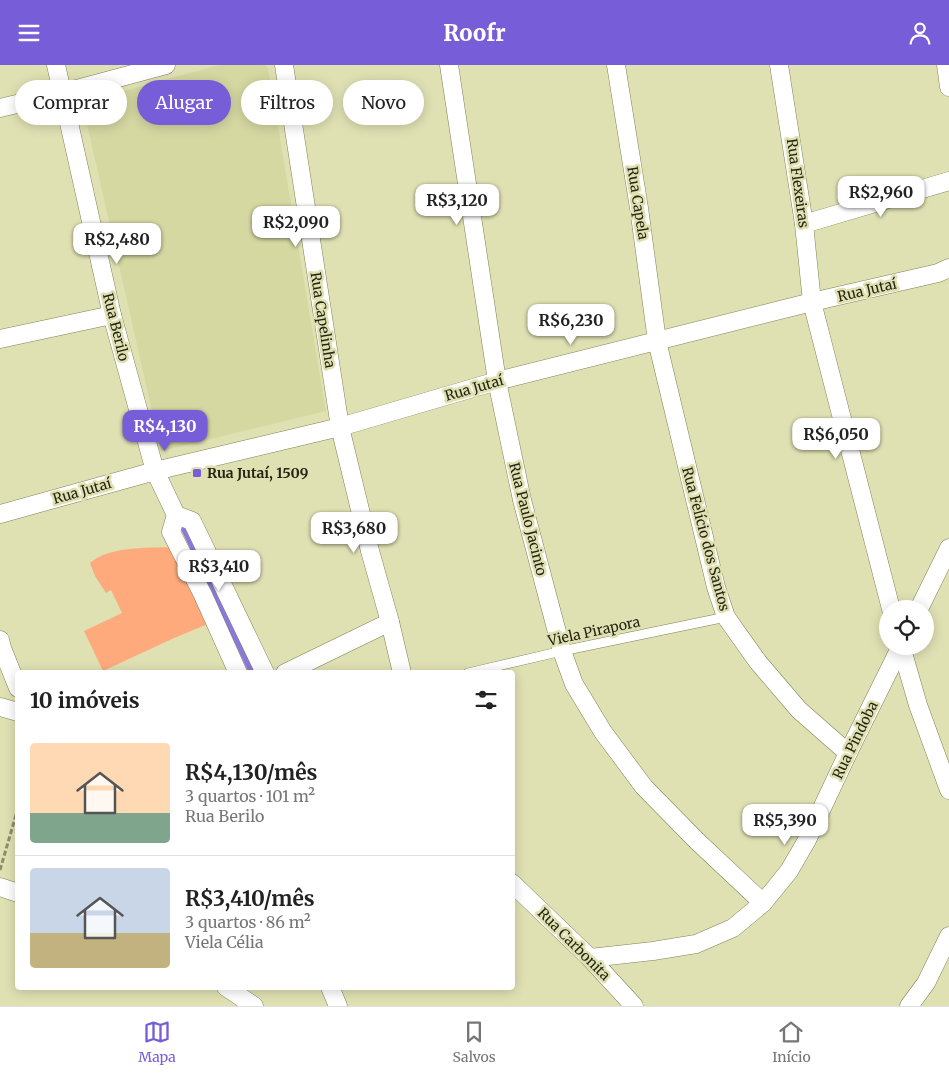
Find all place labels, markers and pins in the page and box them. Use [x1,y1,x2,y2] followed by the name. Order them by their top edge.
[835,175,927,218] pin: R$2,960
[411,184,503,226] pin: R$3,120
[250,205,342,248] pin: R$2,090
[71,223,163,265] pin: R$2,480
[525,303,617,346] pin: R$6,230
[119,409,211,452] pin: R$4,130
[790,417,882,460] pin: R$6,050
[207,464,308,482] place label: Rua Jutaí, 1509
[191,467,203,479] marker: Rua Jutaí, 1509
[308,511,400,554] pin: R$3,680
[173,549,265,592] pin: R$3,410
[739,803,831,846] pin: R$5,390

